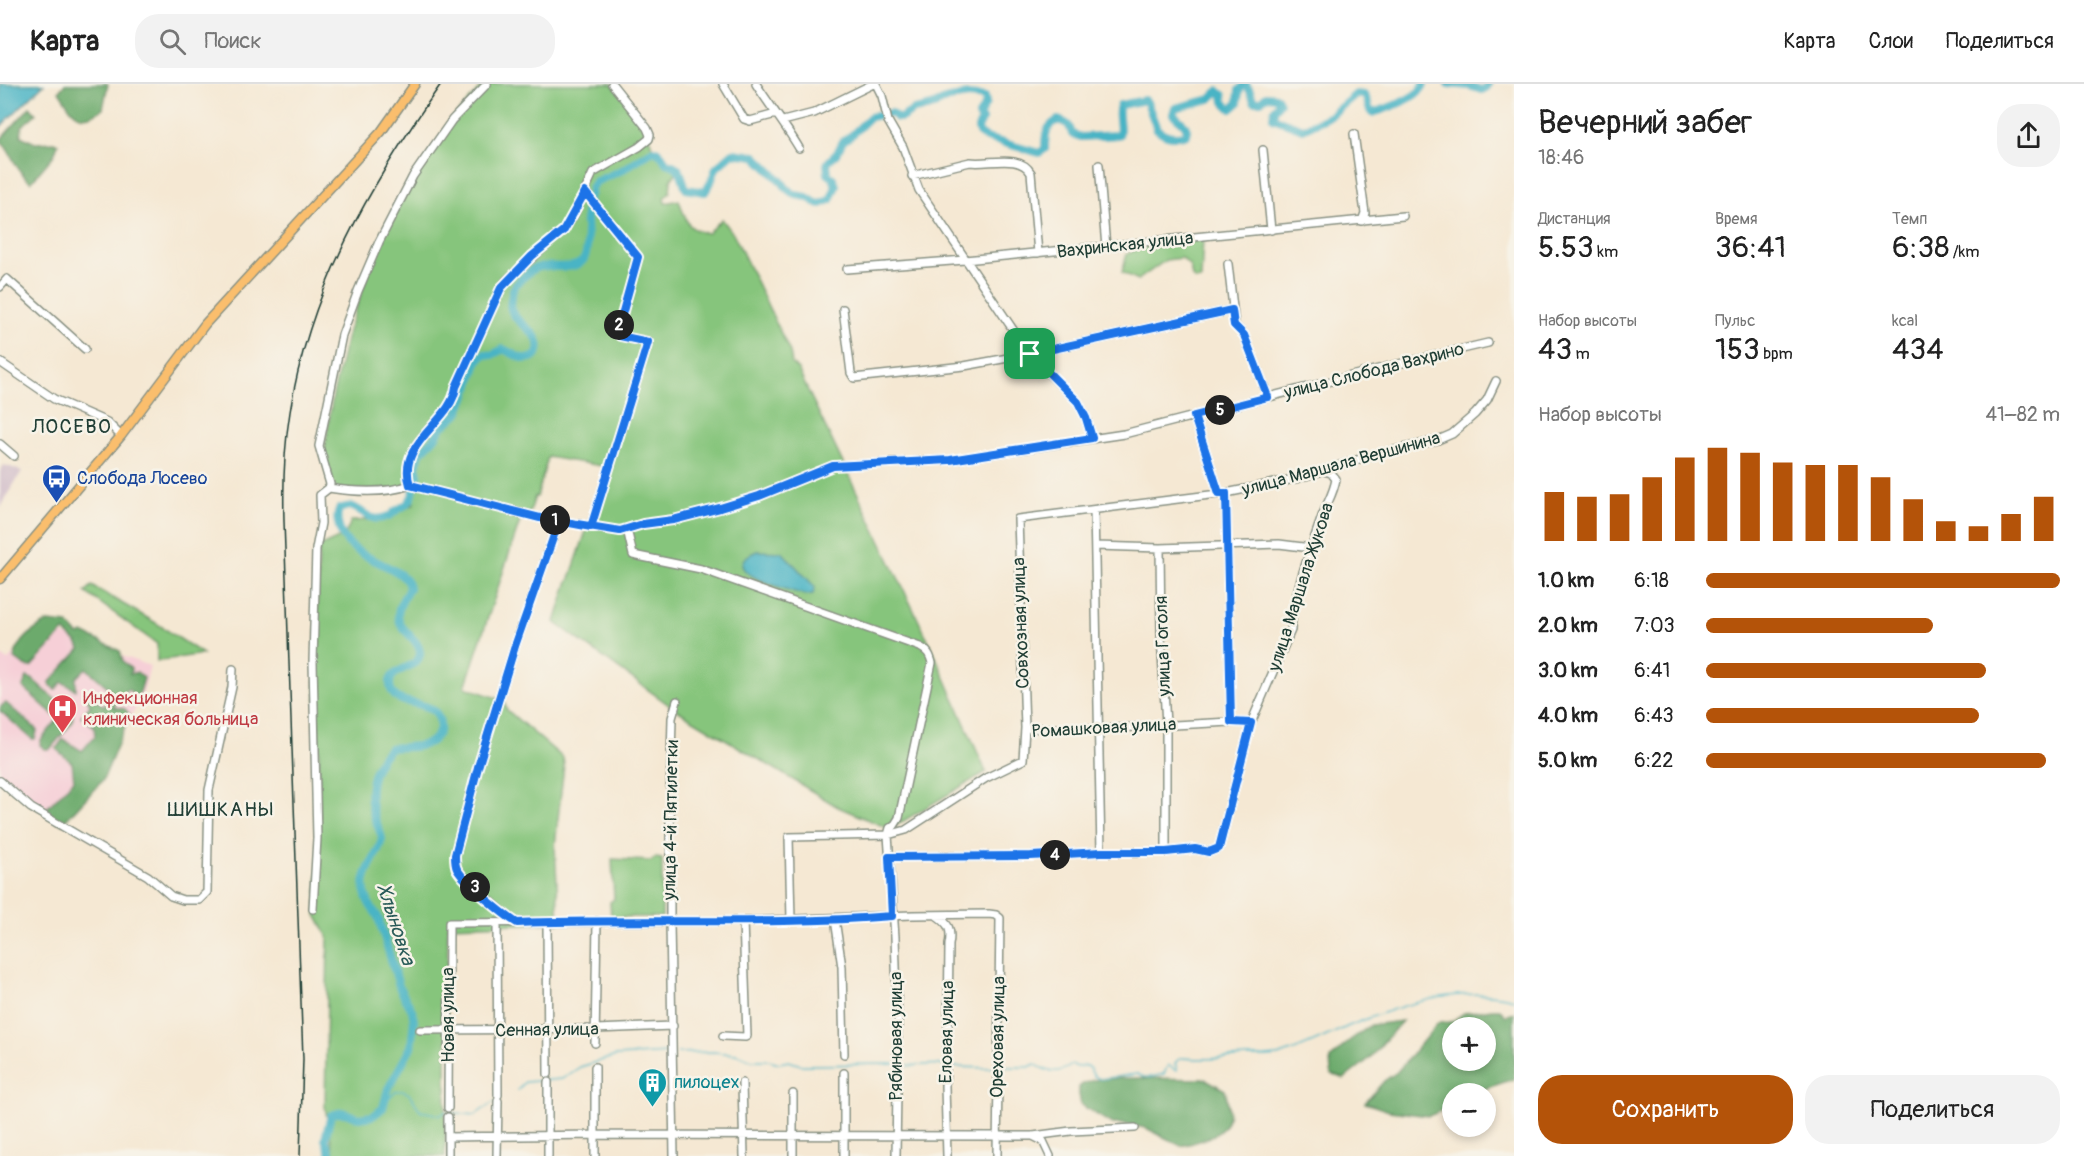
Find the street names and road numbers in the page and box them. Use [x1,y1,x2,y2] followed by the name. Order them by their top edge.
[1056,226,1194,264] street label: Вахринская улица
[1281,337,1467,405] street label: улица Слобода Вахрино
[1238,426,1443,502] street label: улица Маршала Вершинина
[1263,500,1339,675] street label: улица Маршала Жукова
[1007,557,1035,689] street label: Совхозная улица
[1150,595,1176,698] street label: улица Гоголя
[1031,713,1177,743] street label: Ромашковая улица
[658,740,684,901] street label: улица 4-й Пятилетки
[437,967,460,1063] street label: Новая улица
[885,972,908,1100] street label: Рябиновая улица
[985,976,1011,1098] street label: Ореховая улица
[935,980,959,1084] street label: Еловая улица
[495,1018,599,1042] street label: Сенная улица

